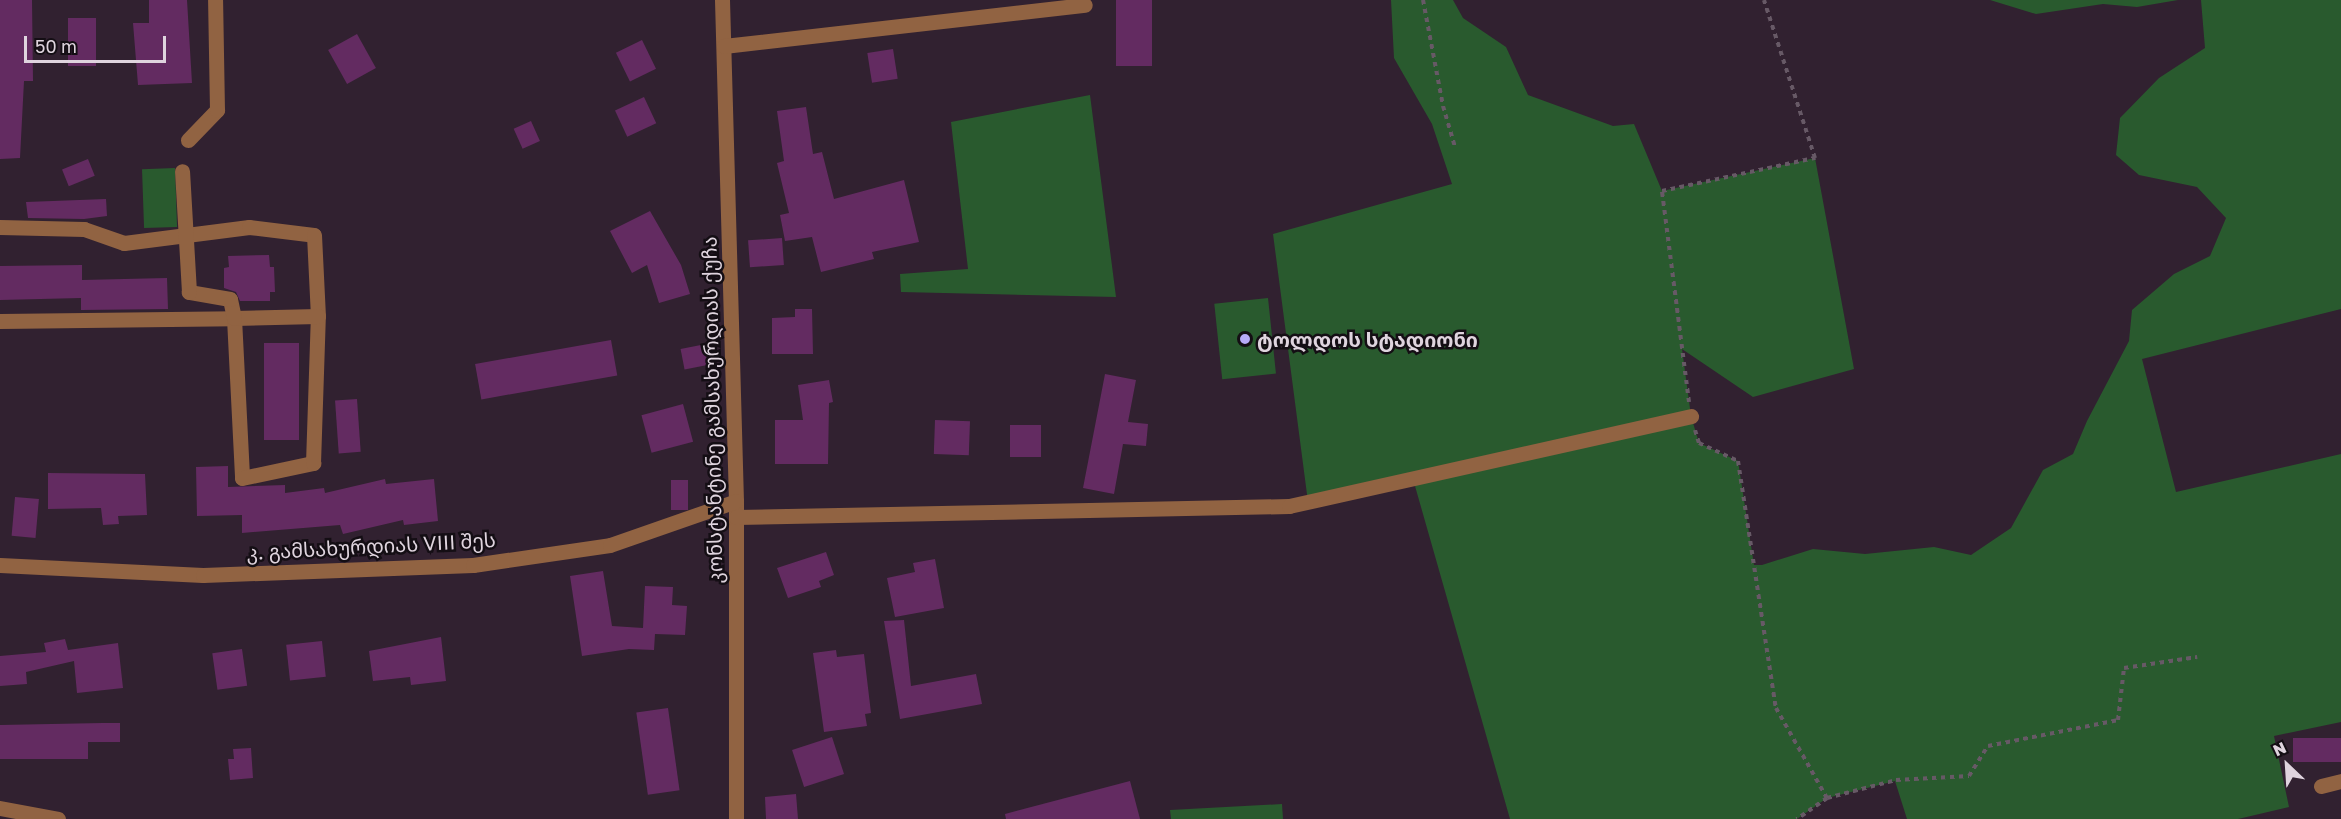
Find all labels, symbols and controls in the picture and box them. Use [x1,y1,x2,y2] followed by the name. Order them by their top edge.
[27,24,170,62] scale bar
[35,35,77,57] text: 50 m
[697,236,727,584] street label: კონსტანტინე გამსახურდიას ქუჩა
[1257,327,1478,351] place label: ტოლდოს სტადიონი
[1238,332,1252,346] marker: ტოლდოს სტადიონი
[246,527,496,565] street label: კ. გამსახურდიას VIII შეს
[2257,735,2317,795] north arrow
[2270,737,2289,760] text: N

